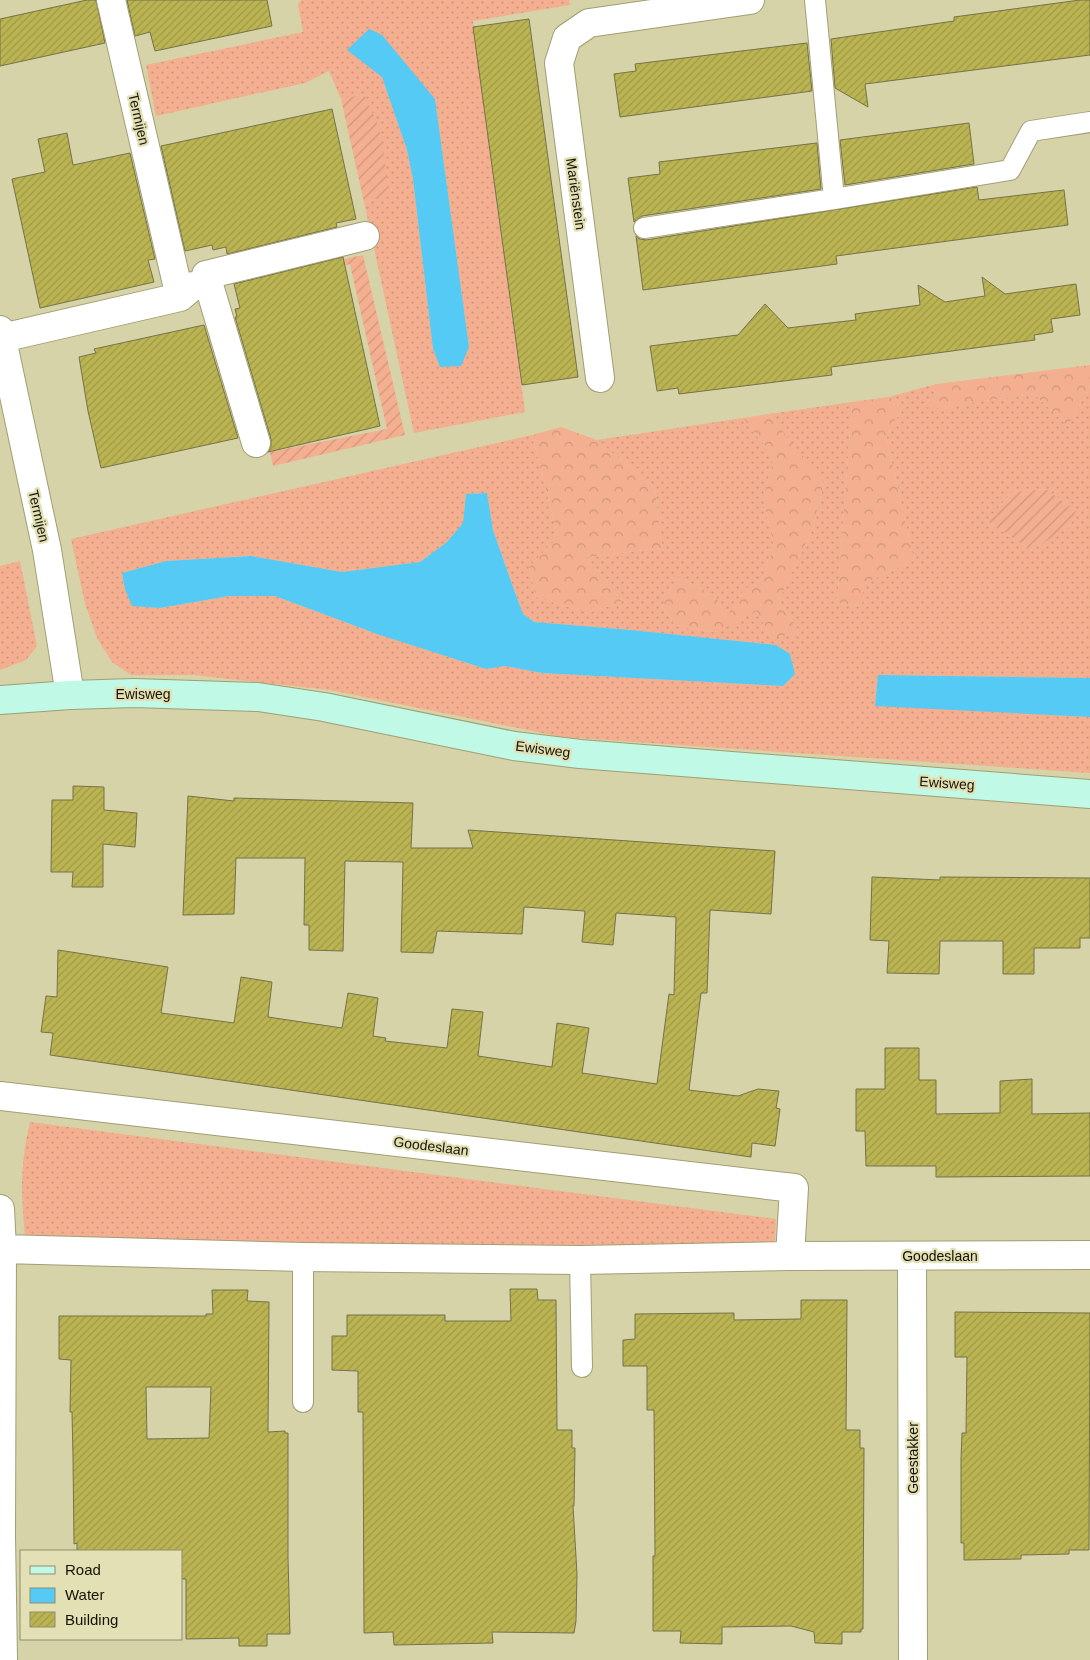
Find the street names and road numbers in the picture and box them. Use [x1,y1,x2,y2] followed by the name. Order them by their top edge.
[125,91,153,147] street label: Termijen
[563,157,589,231] street label: Mariënstein
[25,488,53,544] street label: Termijen
[115,686,171,702] street label: Ewisweg
[515,738,571,760] street label: Ewisweg
[919,773,975,793] street label: Ewisweg
[393,1133,469,1159] street label: Goodeslaan
[902,1248,978,1264] street label: Goodeslaan
[905,1422,921,1494] street label: Geestakker

